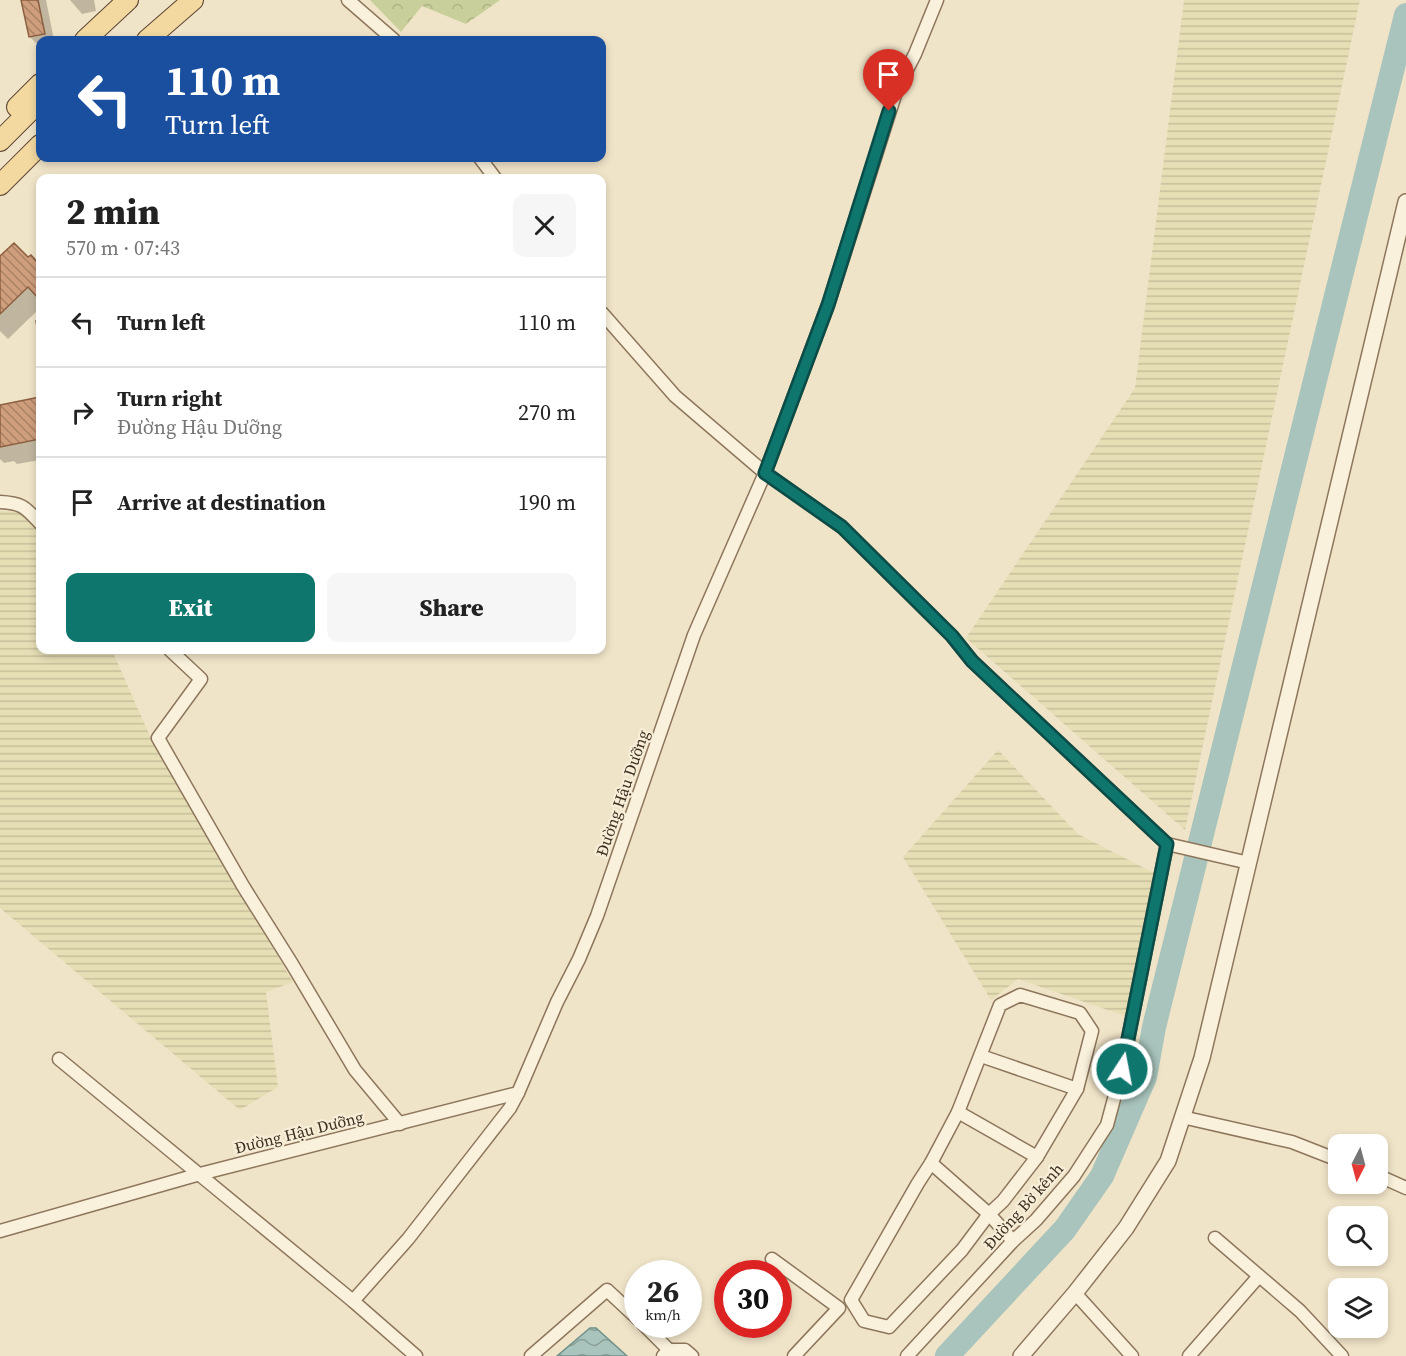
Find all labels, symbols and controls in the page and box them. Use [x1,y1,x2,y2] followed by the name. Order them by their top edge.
[863,49,914,111] pin
[165,51,280,109] text: 110 m
[872,58,905,91] icon: arrive
[66,60,144,138] icon: left
[165,106,269,143] text: Turn left
[66,187,160,236] text: 2 min
[513,194,576,257] button: close
[66,234,180,262] text: 570 m · 07:43
[66,306,99,339] icon: left
[117,307,205,337] text: Turn left
[518,307,576,337] text: 110 m
[117,383,222,413] text: Turn right
[66,396,99,429] icon: right
[518,397,576,427] text: 270 m
[117,413,282,441] text: Đường Hậu Dưỡng
[66,486,99,519] icon: arrive
[117,487,326,517] text: Arrive at destination
[518,487,576,517] text: 190 m
[66,573,315,642] button: Exit
[327,573,576,642] button: Share
[590,727,654,859] street label: Đường Hậu Dưỡng
[1090,1037,1154,1101] position arrow
[232,1105,366,1159] street label: Đường Hậu Dưỡng
[1328,1134,1388,1194] north arrow
[1328,1134,1388,1338] map controls
[978,1158,1068,1254] street label: Đường Bờ kênh
[1328,1206,1388,1266] button: search
[714,1260,792,1338] speed limit sign: 30
[647,1271,679,1312] text: 26
[1328,1278,1388,1338] button: layers
[645,1304,681,1325] text: km/h

